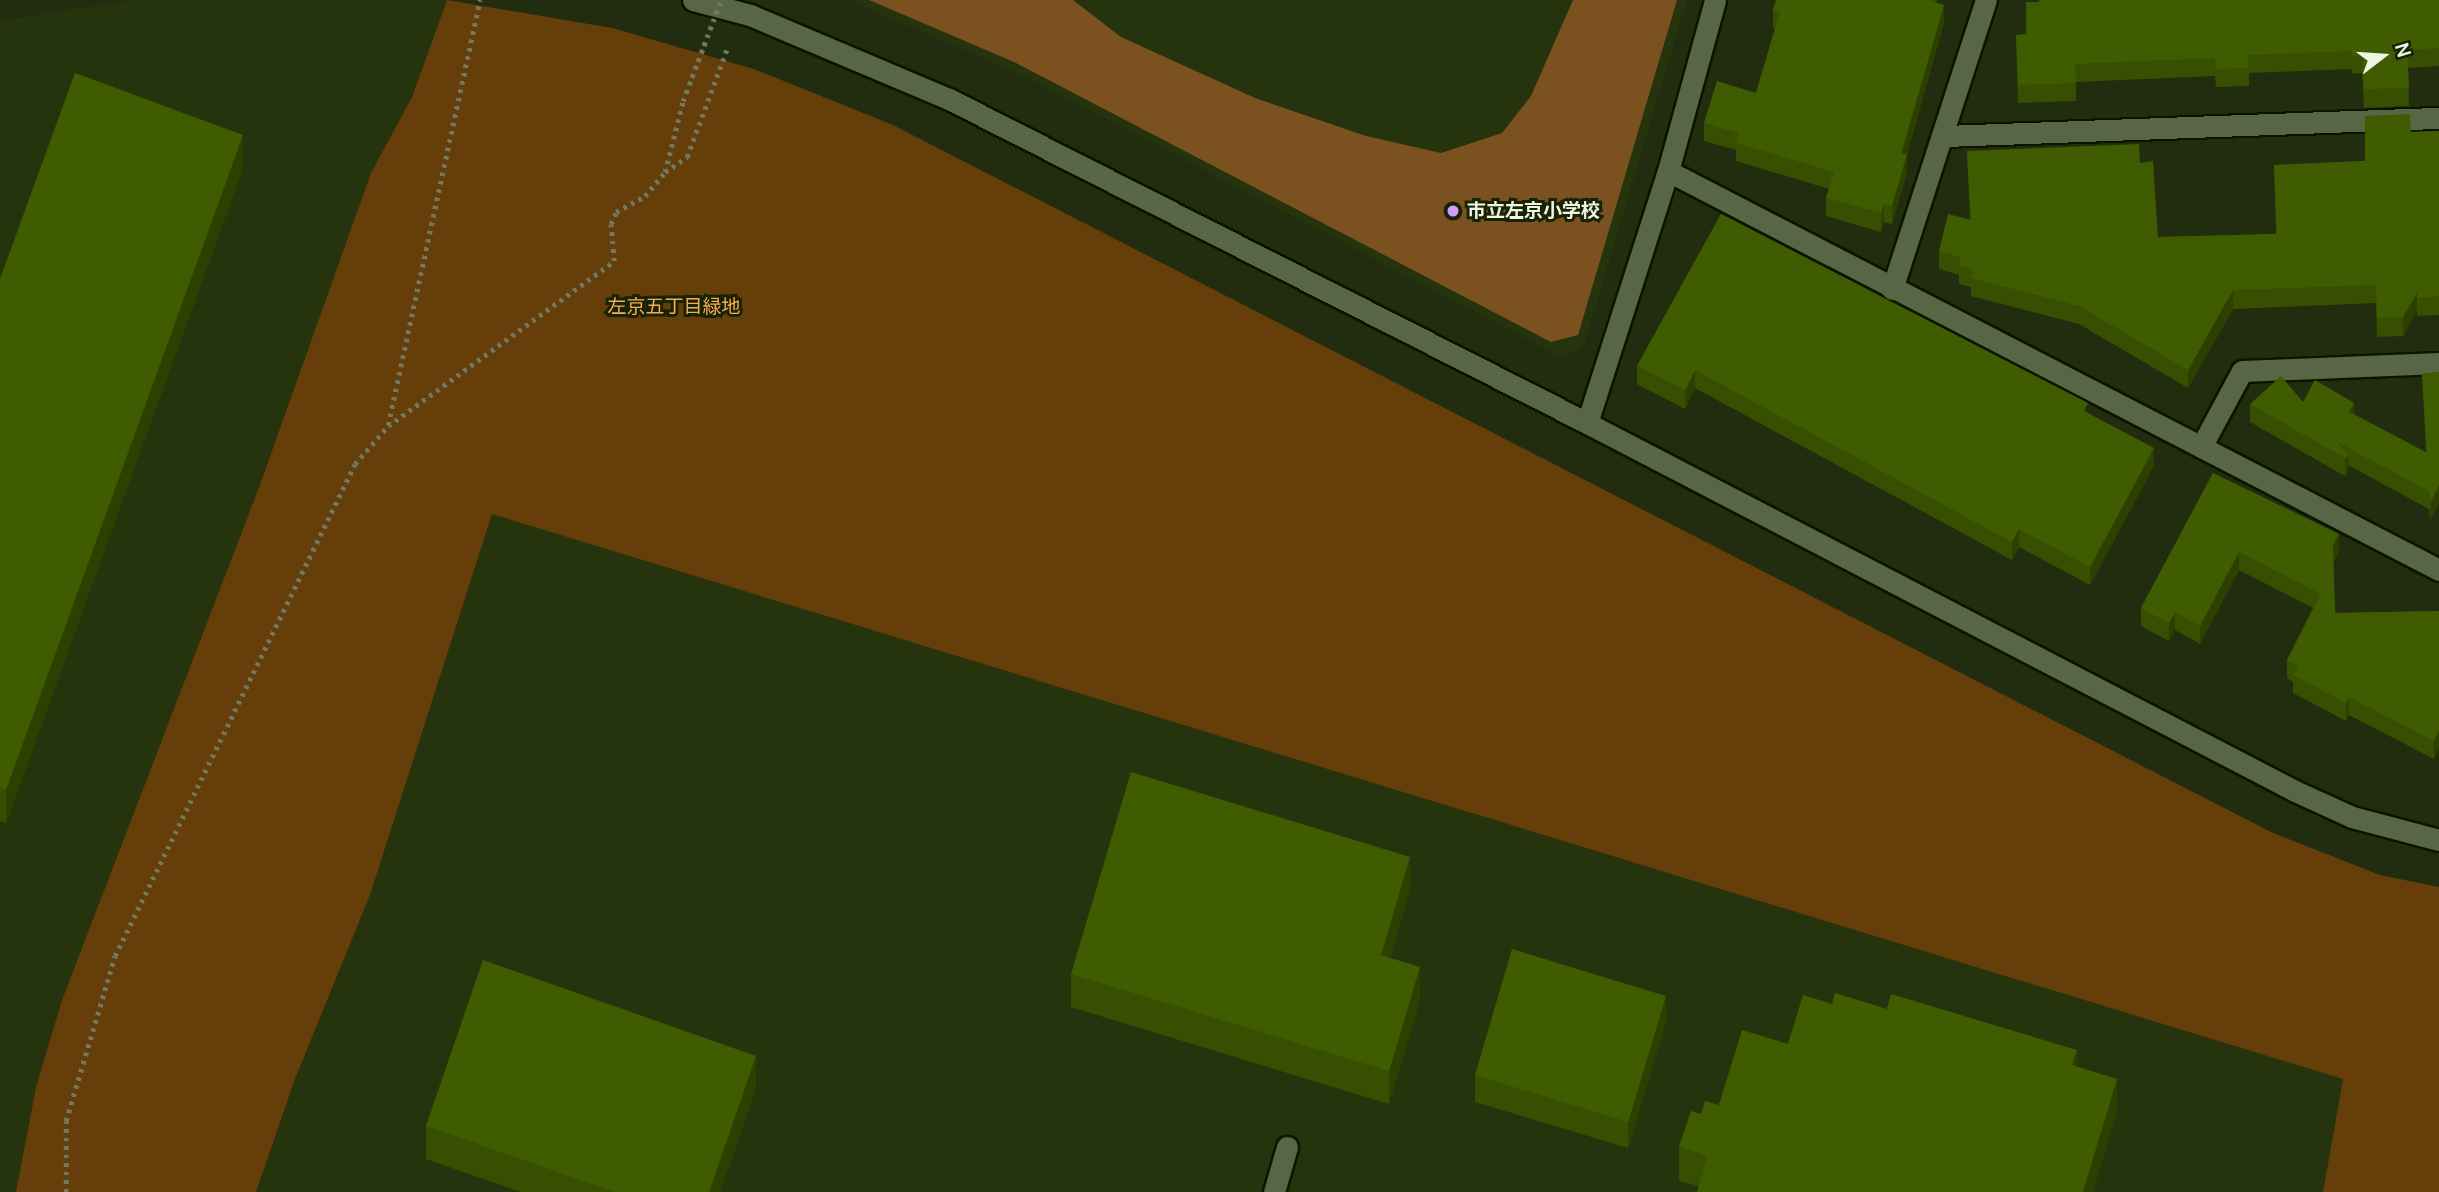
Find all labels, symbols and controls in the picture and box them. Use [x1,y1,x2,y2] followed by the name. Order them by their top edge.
[2348,21,2418,91] north arrow
[2389,40,2418,60] text: N
[1467,200,1600,222] place label: 市立左京小学校
[1445,203,1461,219] marker: 市立左京小学校
[608,296,740,318] park label: 左京五丁目緑地

